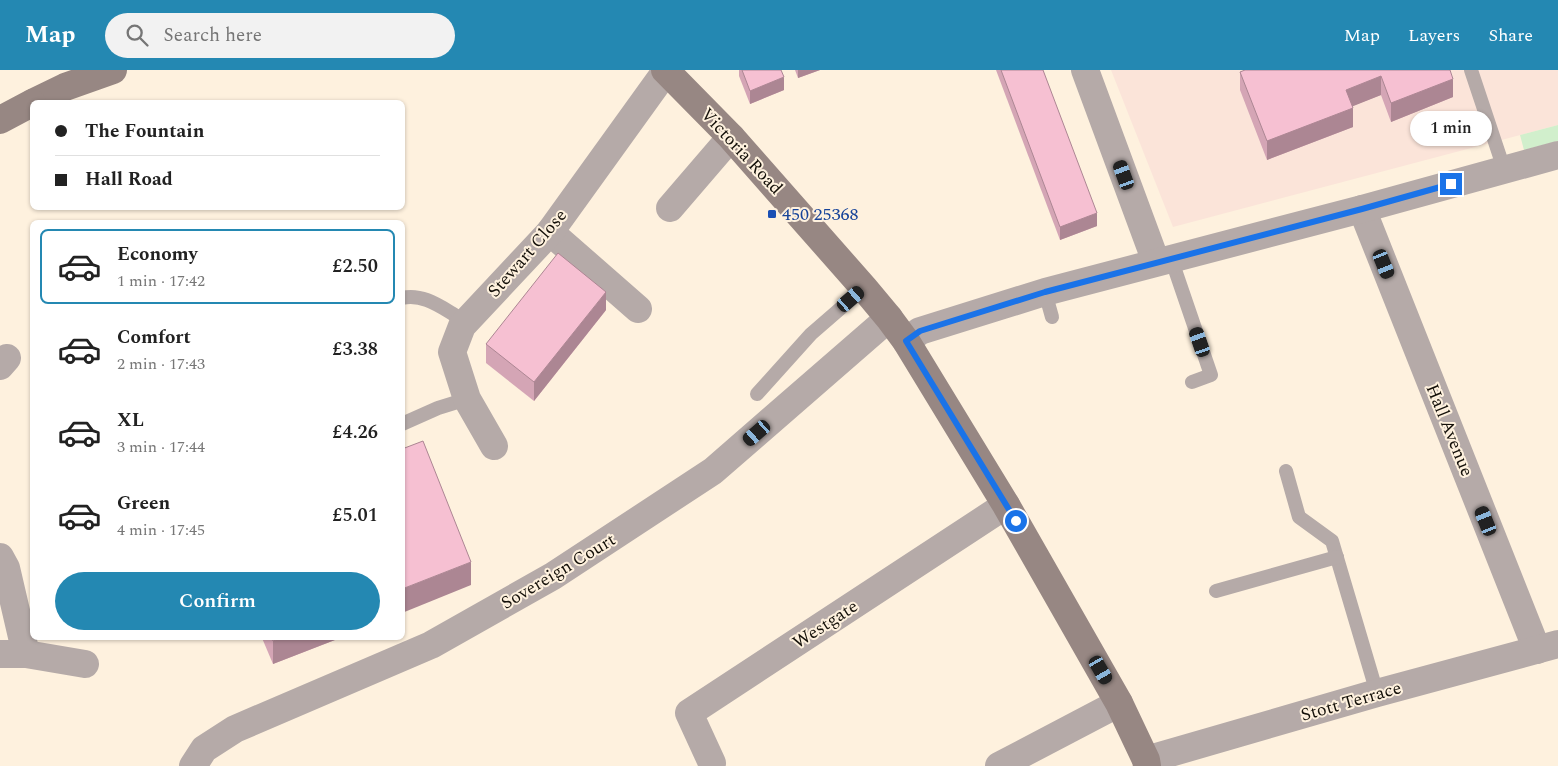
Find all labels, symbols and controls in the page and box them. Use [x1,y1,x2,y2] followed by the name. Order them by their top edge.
[105,13,455,58] search box
[25,17,75,53] text: Map
[123,21,151,49] icon: search
[163,21,262,50] text: Search here
[1344,22,1380,49] text: Map
[1408,22,1460,49] text: Layers
[1488,22,1533,49] text: Share
[694,102,789,201] street label: Victoria Road
[1410,112,1492,146] callout: 1 min
[1430,116,1472,140] text: 1 min
[85,117,204,146] text: The Fountain
[1111,158,1136,192] car
[85,165,173,194] text: Hall Road
[1440,173,1462,195] route end
[782,201,859,228] place label: 450 25368
[481,203,574,304] street label: Stewart Close
[766,208,778,220] marker: 450 25368
[117,240,198,269] text: Economy
[57,244,102,289] icon: car
[1371,247,1396,281] car
[332,252,378,281] text: £2.50
[117,269,205,293] text: 1 min · 17:42
[834,283,867,315] car
[117,323,191,352] text: Comfort
[1188,325,1211,359] car
[57,327,102,372] icon: car
[332,335,378,364] text: £3.38
[117,352,205,376] text: 2 min · 17:43
[1419,380,1480,481] street label: Hall Avenue
[117,406,144,435] text: XL
[57,410,102,455] icon: car
[740,417,773,449] car
[332,418,378,447] text: £4.26
[117,435,205,459] text: 3 min · 17:44
[117,489,170,518] text: Green
[57,493,102,538] icon: car
[332,501,378,530] text: £5.01
[1473,504,1498,538] car
[1005,510,1027,532] route start
[117,518,205,542] text: 4 min · 17:45
[496,527,621,616] street label: Sovereign Court
[55,572,380,630] button: Confirm
[787,593,863,656] street label: Westgate
[1087,653,1114,687] car
[1298,674,1405,729] street label: Stott Terrace

